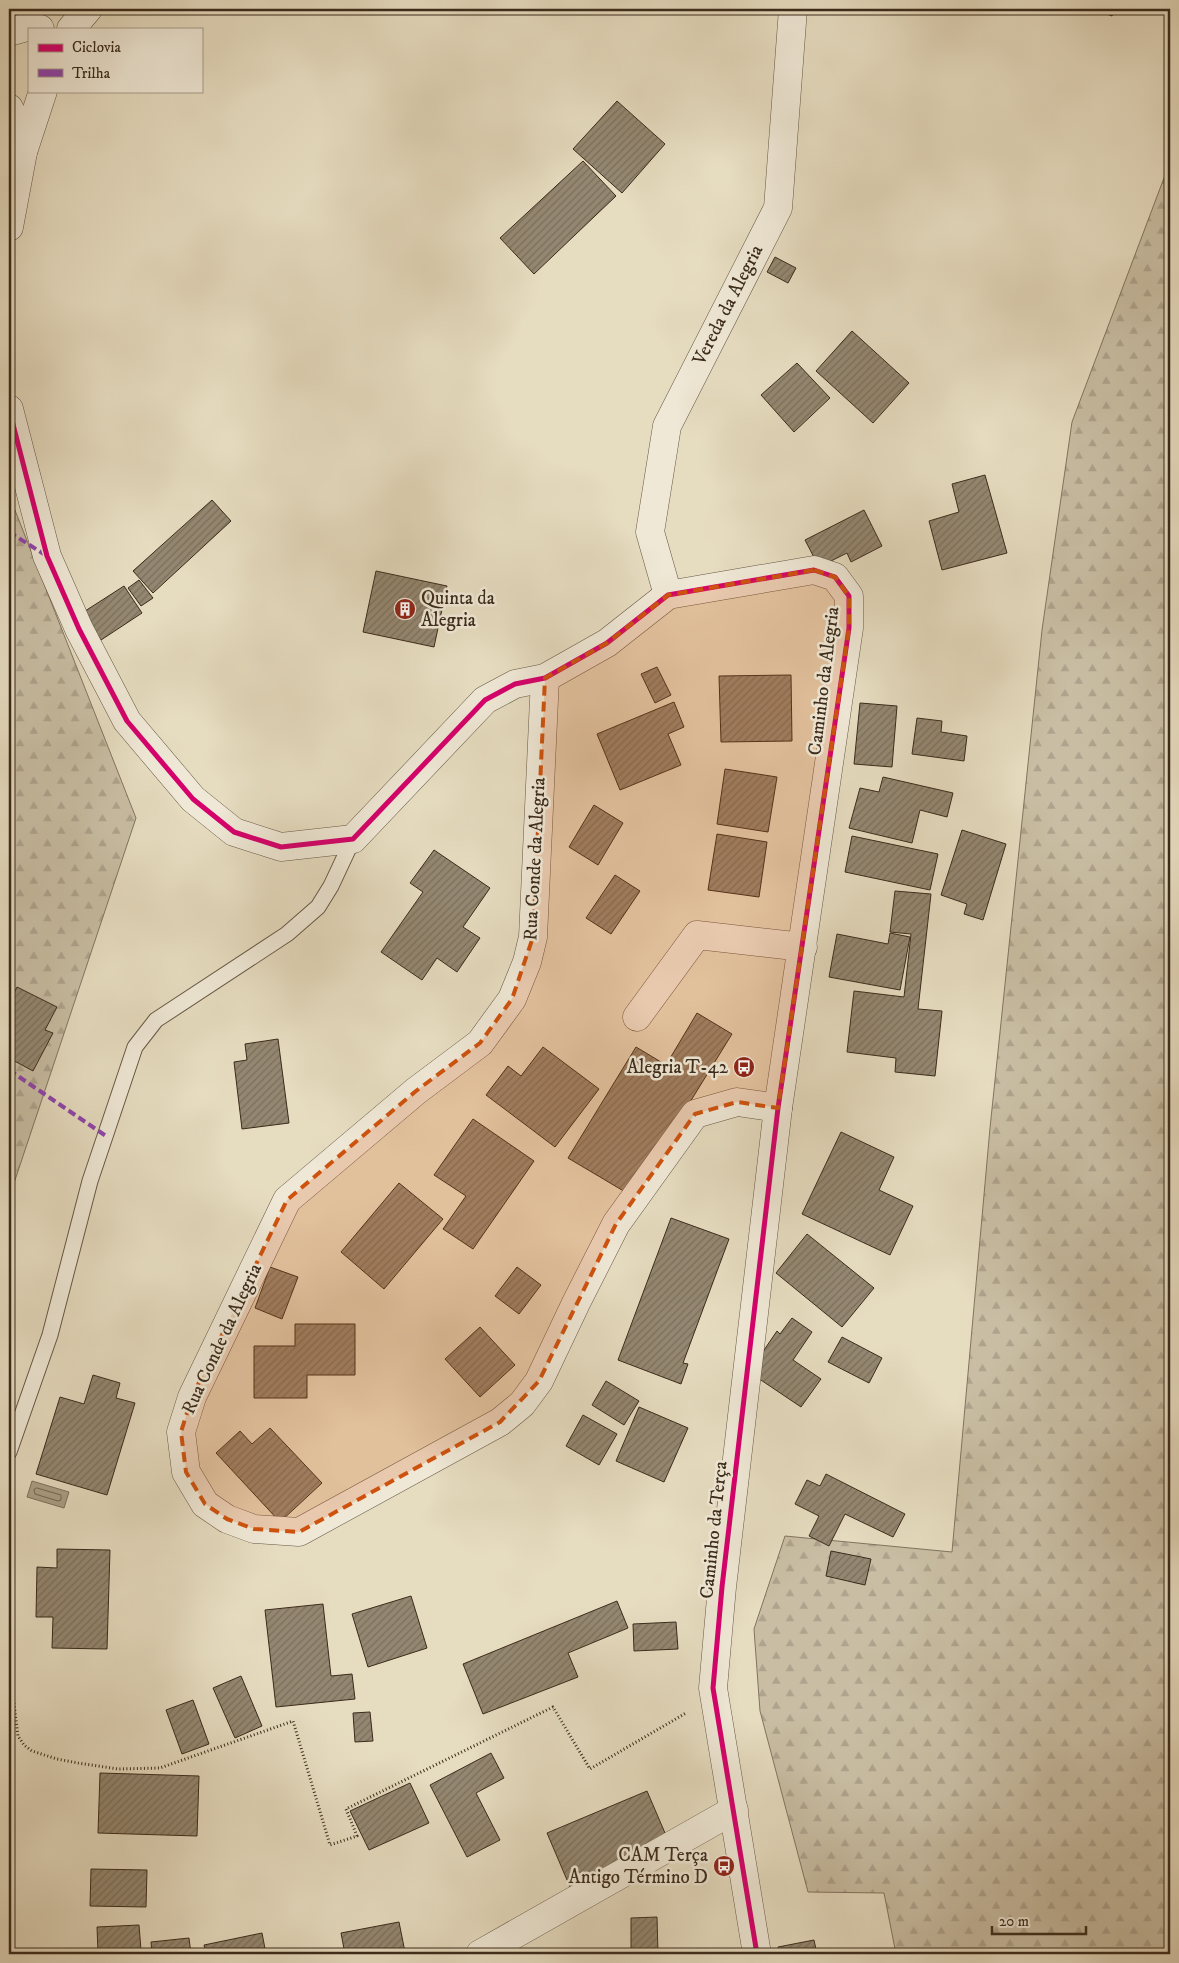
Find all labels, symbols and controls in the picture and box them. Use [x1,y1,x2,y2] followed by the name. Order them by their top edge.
[28,28,202,92] legend
[72,38,121,57] text: Ciclovia
[72,64,111,83] text: Trilha
[687,241,768,370] street label: Vereda da Alegria
[421,587,495,632] place label: Quinta da Alegria
[393,597,417,621] building icon: Quinta da Alegria
[803,605,845,757] street label: Caminho da Alegria
[519,777,551,941] street label: Rua Conde da Alegria
[732,1055,756,1079] bus stop icon: Alegria T-42
[627,1056,729,1079] place label: Alegria T-42
[177,1260,267,1418] street label: Rua Conde da Alegria
[695,1460,733,1600] street label: Caminho da Terça
[569,1844,708,1889] place label: CAM Terça Antigo Término D
[712,1854,736,1878] bus stop icon: CAM Terça Antigo Término D
[992,1903,1085,1935] scale bar
[999,1912,1029,1931] text: 20 m

